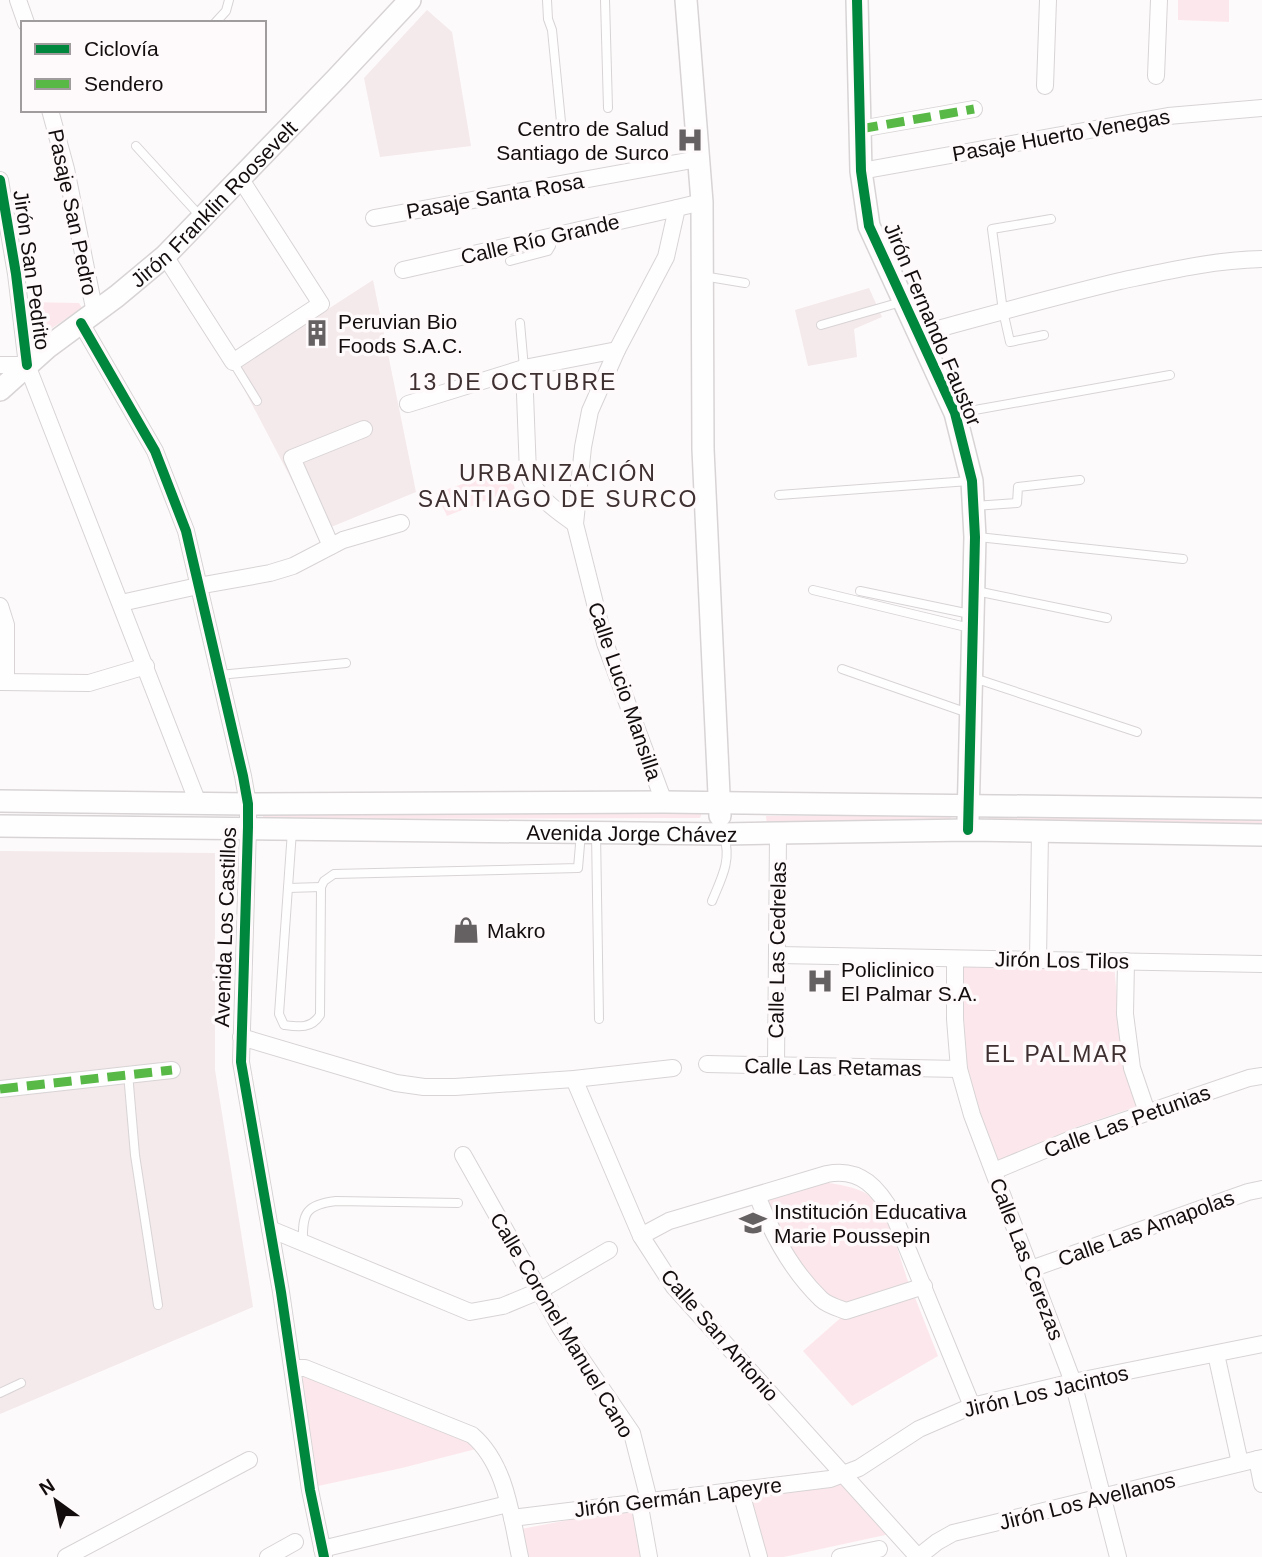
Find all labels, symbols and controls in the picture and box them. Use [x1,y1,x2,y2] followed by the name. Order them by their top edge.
[21,21,266,112] legend
[84,37,159,60] text: Ciclovía
[84,72,163,95] text: Sendero
[950,105,1172,165] street label: Pasaje Huerto Venegas
[126,116,301,291] street label: Jirón Franklin Roosevelt
[496,117,669,164] place label: Centro de Salud Santiago de Surco
[675,125,705,155] hospital icon: Centro de Salud Santiago de Surco
[44,127,102,297] street label: Pasaje San Pedro
[404,169,586,223] street label: Pasaje Santa Rosa
[9,189,55,351] street label: Jirón San Pedrito
[458,210,622,268] street label: Calle Río Grande
[880,219,986,429] street label: Jirón Fernando Faustor
[338,310,463,357] place label: Peruvian Bio Foods S.A.C.
[302,318,332,348] building icon: Peruvian Bio Foods S.A.C.
[409,369,617,395] district label: 13 DE OCTUBRE
[418,460,698,512] district label: URBANIZACIÓN SANTIAGO DE SURCO
[584,599,666,783] street label: Calle Lucio Mansilla
[526,820,738,846] street label: Avenida Jorge Chávez
[210,826,240,1028] street label: Avenida Los Castillos
[764,861,790,1039] street label: Calle Las Cedrelas
[451,915,481,945] shop icon: Makro
[487,919,545,942] place label: Makro
[995,947,1129,973] street label: Jirón Los Tilos
[841,958,978,1005] place label: Policlinico El Palmar S.A.
[805,966,835,996] hospital icon: Policlinico El Palmar S.A.
[985,1041,1129,1067] district label: EL PALMAR
[744,1054,922,1080] street label: Calle Las Retamas
[1041,1080,1213,1162] street label: Calle Las Petunias
[986,1175,1068,1343] street label: Calle Las Cerezas
[1055,1185,1237,1271] street label: Calle Las Amapolas
[774,1200,967,1247] place label: Institución Educativa Marie Poussepin
[738,1208,768,1238] school or university icon: Institución Educativa Marie Poussepin
[486,1209,638,1441] street label: Calle Coronel Manuel Cano
[657,1264,783,1406] street label: Calle San Antonio
[962,1361,1130,1421] street label: Jirón Los Jacintos
[21,1466,91,1536] north arrow
[997,1468,1177,1534] street label: Jirón Los Avellanos
[573,1473,783,1521] street label: Jirón Germán Lapeyre
[36,1475,58,1500] text: N

